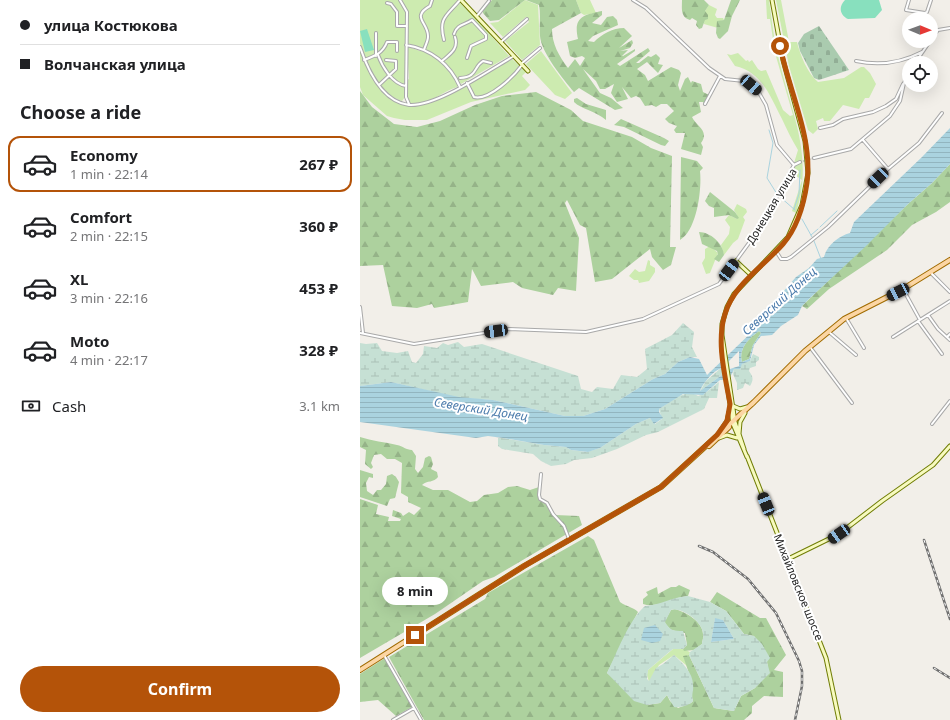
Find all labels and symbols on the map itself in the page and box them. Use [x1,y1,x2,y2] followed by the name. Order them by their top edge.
[902,12,938,48] north arrow
[771,37,789,55] route start
[738,73,764,97] car
[742,165,800,247] street label: Донецкая улица
[865,165,891,191] car
[717,257,741,283] car
[738,263,820,339] water label: Северский Донец
[885,281,911,303] car
[483,323,509,339] car
[433,393,529,425] water label: Северский Донец
[756,491,776,517] car
[826,522,852,546] car
[771,531,827,643] street label: Михайловское шоссе
[382,577,448,605] callout: 8 min
[406,626,424,644] route end

